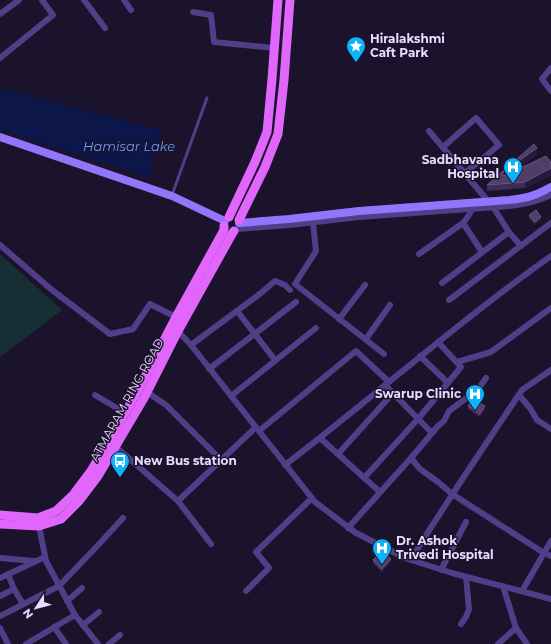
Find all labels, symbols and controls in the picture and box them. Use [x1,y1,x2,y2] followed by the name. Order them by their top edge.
[370,31,445,60] place label: Hiralakshmi Caft Park
[345,35,367,63] place icon: Hiralakshmi Caft Park
[83,138,175,154] water label: Hamisar Lake
[422,152,499,181] place label: Sadbhavana Hospital
[502,156,524,184] hospital icon: Sadbhavana Hospital
[86,335,167,464] street label: ATMARAM RING ROAD
[464,383,486,411] hospital icon: Swarup Clinic
[375,386,461,401] place label: Swarup Clinic
[109,450,131,478] bus stop icon: New Bus station
[134,453,237,468] place label: New Bus station
[396,533,494,562] place label: Dr. Ashok Trivedi Hospital
[371,537,393,565] hospital icon: Dr. Ashok Trivedi Hospital
[16,588,56,628] north arrow
[20,606,36,622] text: N

